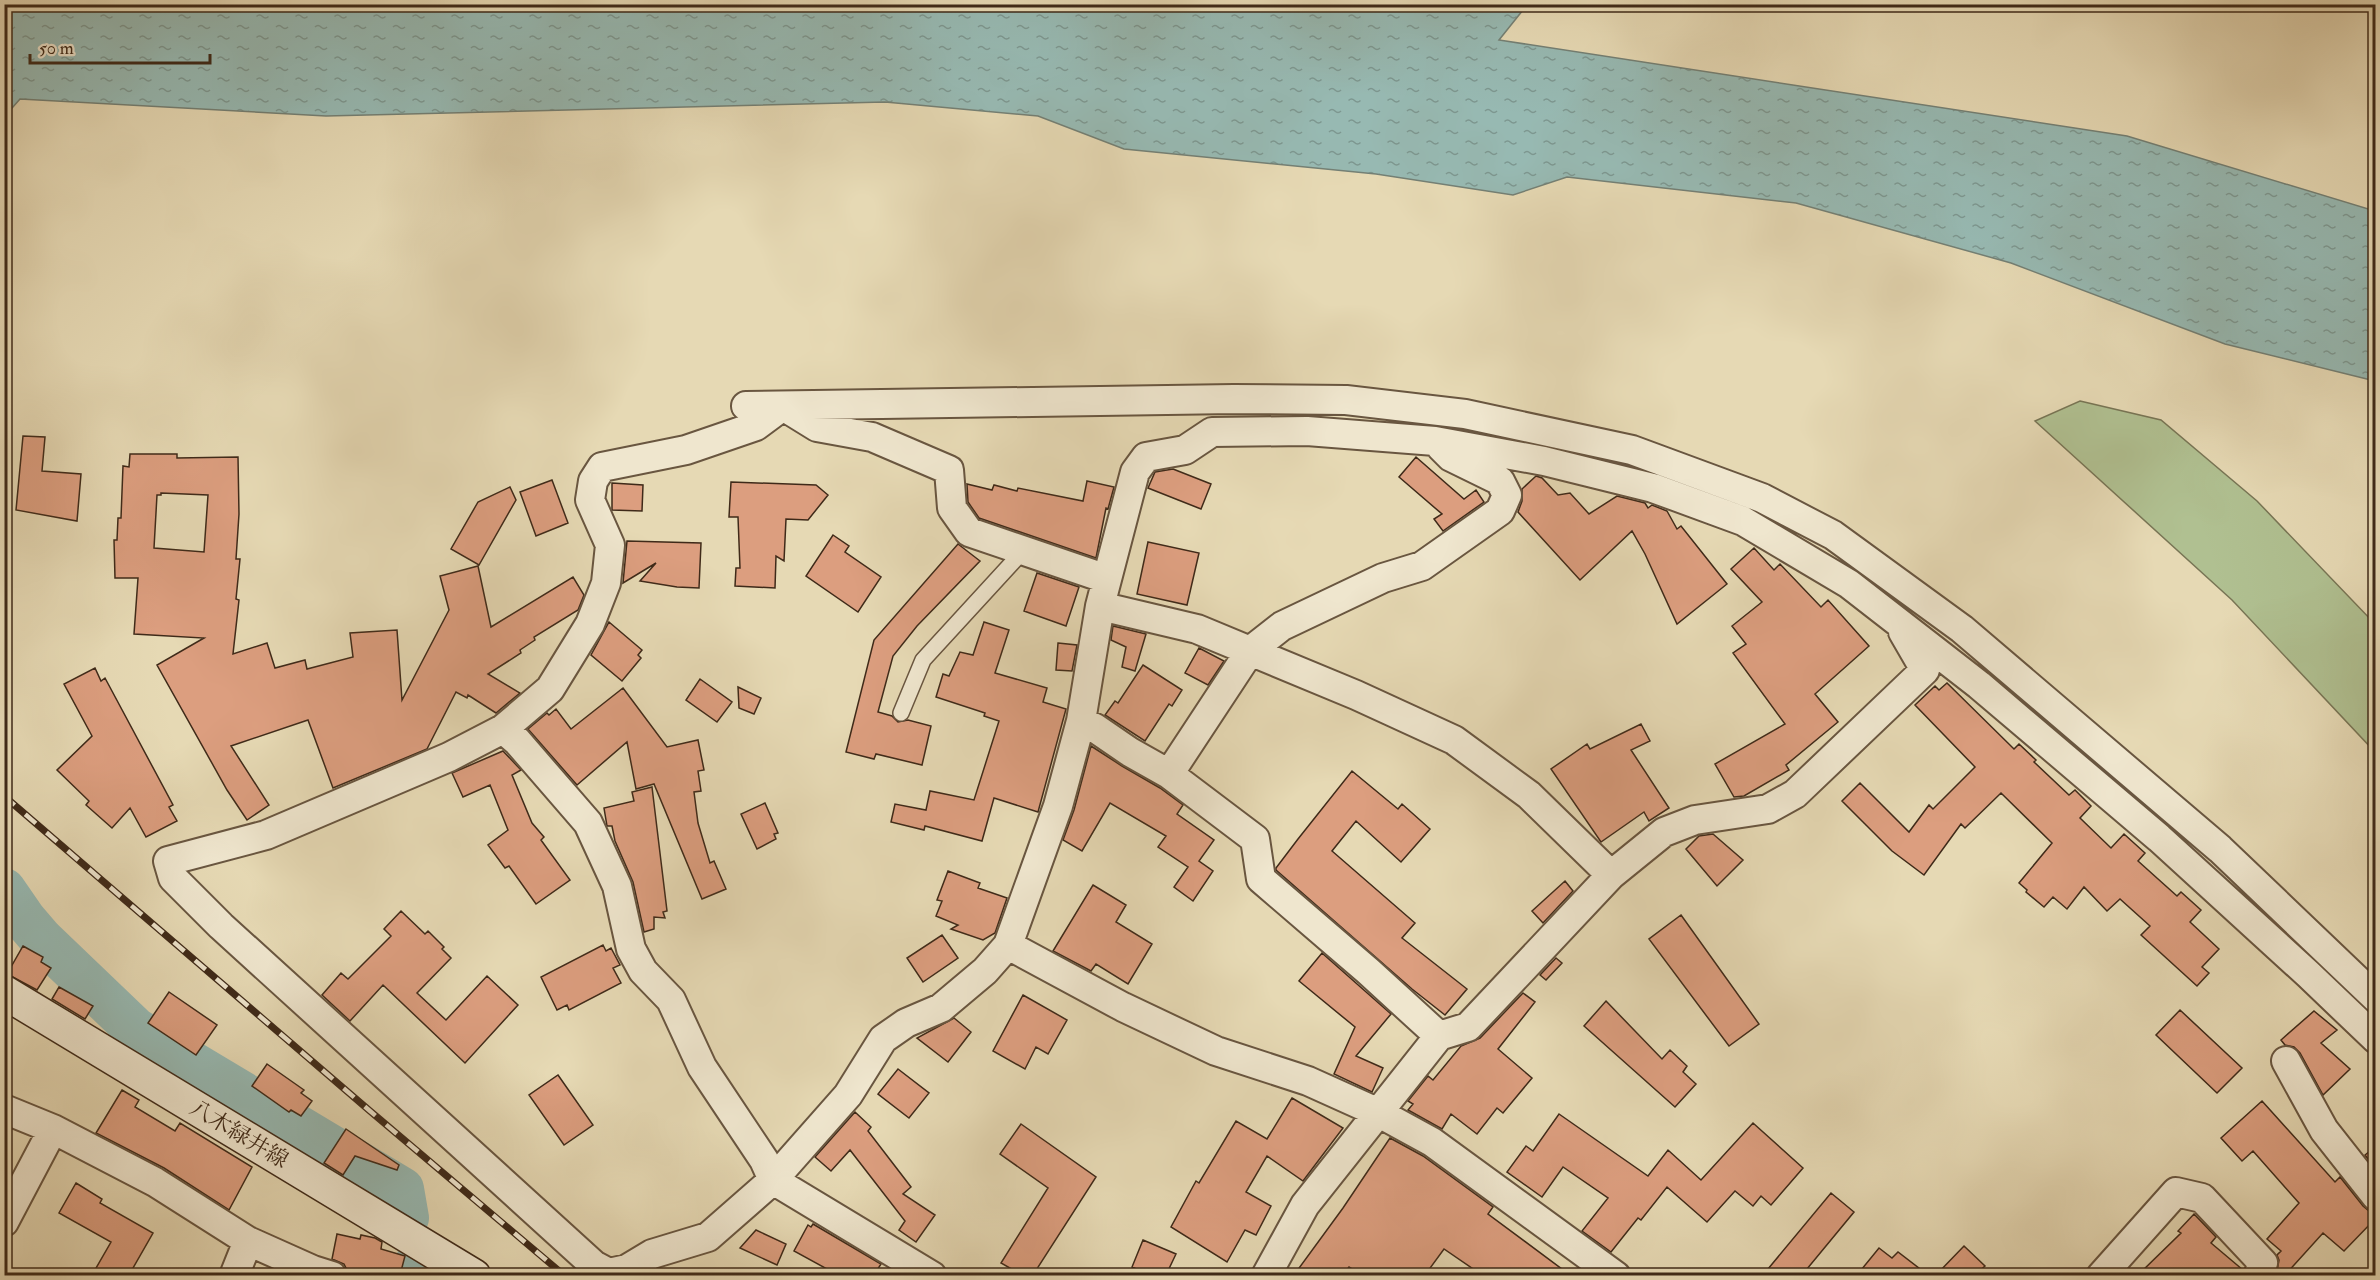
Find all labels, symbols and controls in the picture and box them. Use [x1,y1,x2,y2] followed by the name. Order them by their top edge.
[30,27,210,65] scale bar
[39,37,74,60] text: 50 m
[185,1094,293,1174] street label: 八木緑井線

